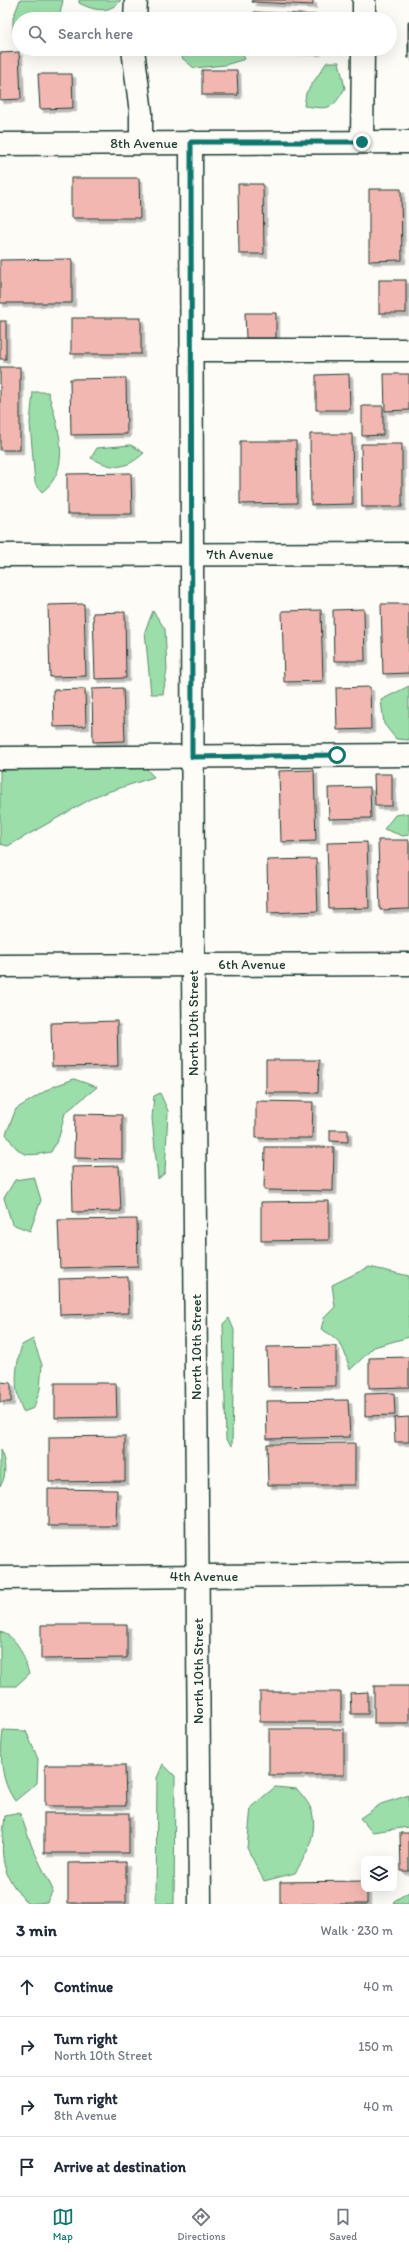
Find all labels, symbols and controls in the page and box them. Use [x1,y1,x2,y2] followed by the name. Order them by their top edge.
[12,12,397,56] search box
[26,23,48,45] icon: search
[58,25,133,43] text: Search here
[353,133,371,151] route end
[110,135,178,152] street label: 8th Avenue
[207,546,274,563] street label: 7th Avenue
[328,746,346,764] route start
[218,956,286,973] street label: 6th Avenue
[185,970,202,1076] street label: North 10th Street
[188,1294,205,1400] street label: North 10th Street
[170,1568,238,1585] street label: 4th Avenue
[190,1618,207,1724] street label: North 10th Street
[361,1856,397,1892] map controls
[361,1856,397,1892] button: layers
[16,1920,57,1940] text: 3 min
[321,1923,393,1938] text: Walk · 230 m
[16,1976,38,1998] icon: ahead
[54,1978,113,1996] text: Continue
[363,1979,393,1994] text: 40 m
[54,2030,118,2048] text: Turn right
[16,2036,38,2058] icon: right
[358,2039,393,2054] text: 150 m
[54,2048,152,2063] text: North 10th Street
[54,2090,118,2108] text: Turn right
[16,2096,38,2118] icon: right
[363,2099,393,2114] text: 40 m
[54,2108,117,2123] text: 8th Avenue
[16,2156,38,2178] icon: arrive
[54,2158,186,2176] text: Arrive at destination
[52,2206,74,2243] tab: Map
[177,2206,226,2243] tab: Directions
[329,2206,357,2243] tab: Saved

